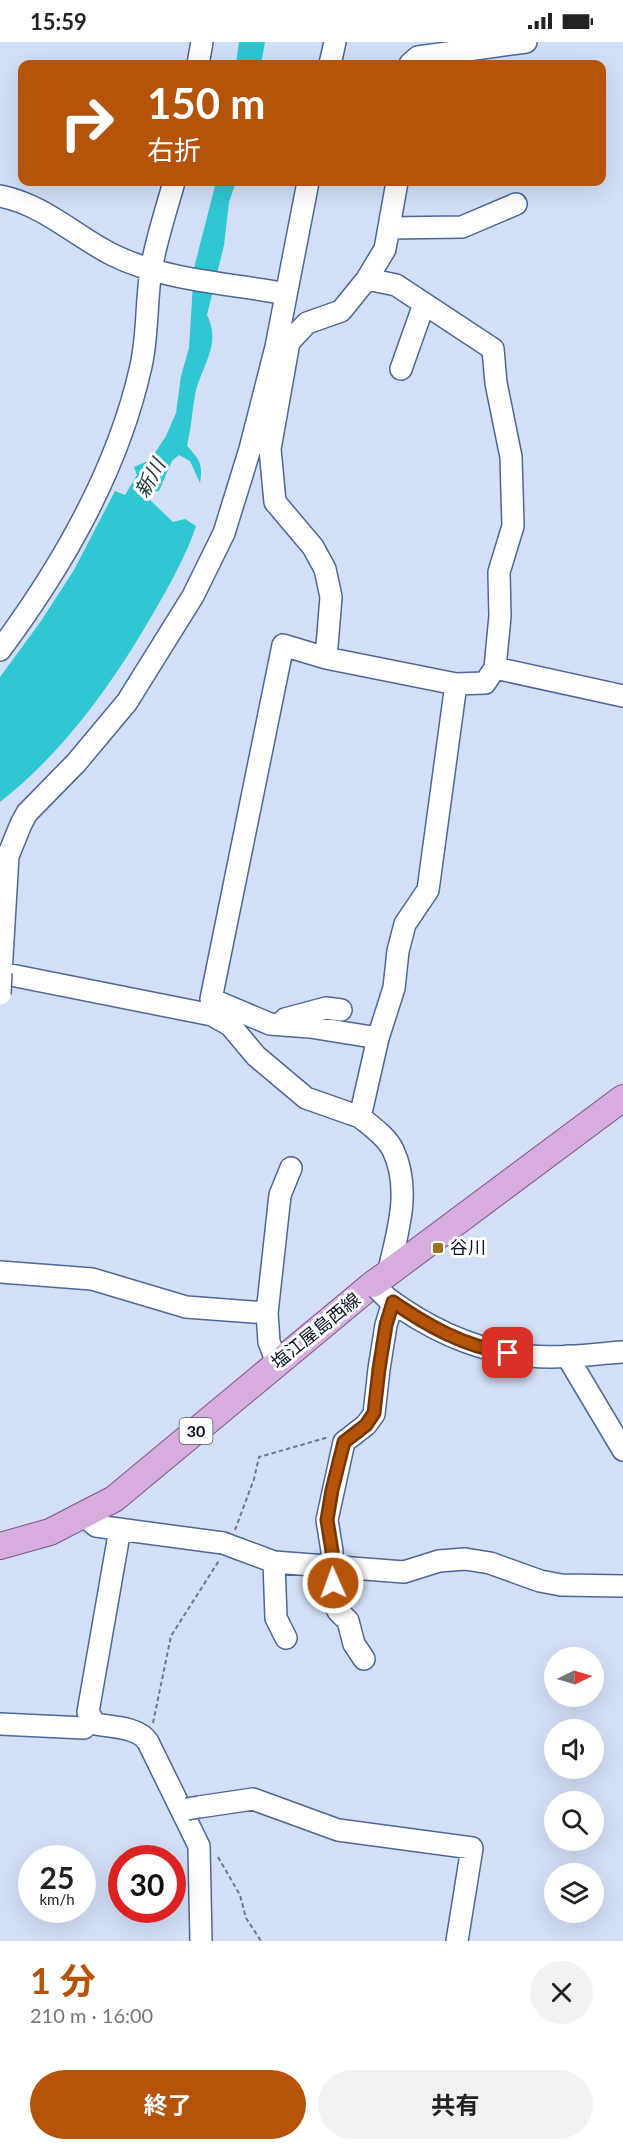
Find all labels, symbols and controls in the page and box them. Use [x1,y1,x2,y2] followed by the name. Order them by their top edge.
[30,8,87,35] text: 15:59
[147,78,265,128] text: 150 m
[48,84,126,162] icon: right
[147,133,201,166] text: 右折
[129,452,170,501] water label: 新川
[450,1236,486,1258] place label: 谷川
[431,1241,445,1255] marker: 谷川
[266,1288,364,1373] street label: 塩江屋島西線
[482,1327,533,1378] pin
[491,1336,524,1369] icon: arrive
[180,1418,212,1444] road number: 30
[301,1551,365,1615] position arrow
[544,1647,604,1707] north arrow
[544,1647,604,1923] map controls
[544,1719,604,1779] button: sound
[544,1791,604,1851] button: search
[108,1845,186,1923] speed limit sign: 30
[40,1859,74,1895] text: 25
[544,1863,604,1923] button: layers
[39,1890,75,1908] text: km/h
[30,1958,96,2002] text: 1 分
[530,1961,593,2024] button: close
[30,2003,153,2027] text: 210 m · 16:00
[30,2070,306,2139] button: 終了
[318,2070,593,2139] button: 共有

